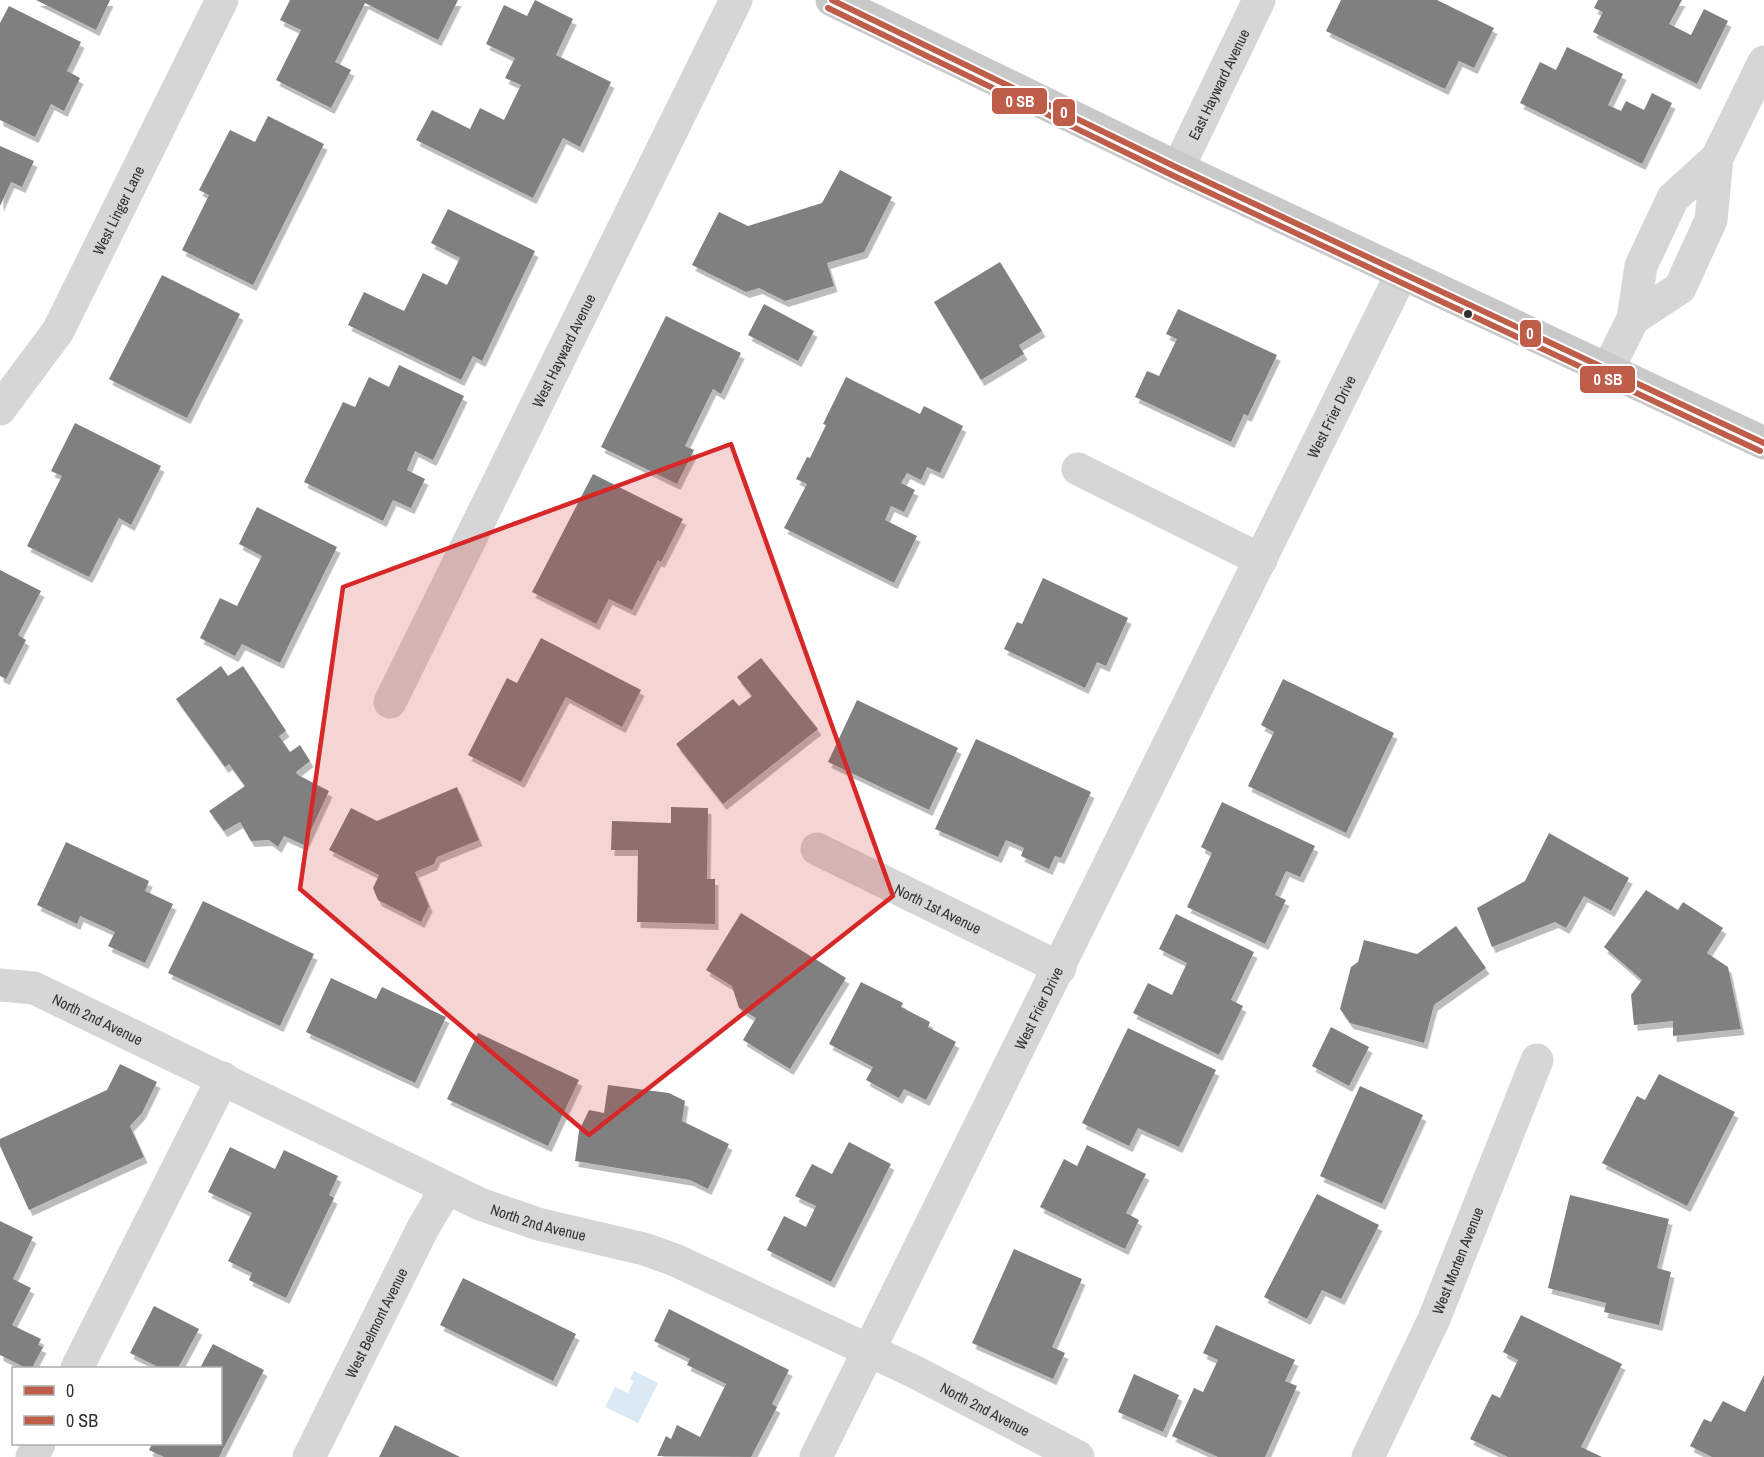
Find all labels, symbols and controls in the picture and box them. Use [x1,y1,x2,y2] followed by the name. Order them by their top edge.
[1183,25,1254,143] street label: East Hayward Avenue
[991,87,1048,115] line badge: 0 SB
[1005,90,1035,112] text: 0 SB
[1052,98,1076,127] line badge: 0
[1060,101,1068,123] text: 0
[87,162,149,258] street label: West Linger Lane
[526,290,600,411] street label: West Hayward Avenue
[1462,308,1474,320] unlabelled marker
[1519,319,1542,348] line badge: 0
[1526,322,1534,344] text: 0
[1579,365,1636,394] line badge: 0 SB
[1593,368,1623,390] text: 0 SB
[1302,371,1360,461] street label: West Frier Drive
[891,878,985,939] street label: North 1st Avenue
[1009,963,1068,1053] street label: West Frier Drive
[49,988,147,1050] street label: North 2nd Avenue
[488,1198,588,1246] street label: North 2nd Avenue
[1427,1204,1488,1317] street label: West Morten Avenue
[340,1264,412,1381] street label: West Belmont Avenue
[12,1367,222,1445] legend
[937,1377,1034,1441] street label: North 2nd Avenue
[66,1378,74,1403] text: 0
[66,1408,98,1433] text: 0 SB

